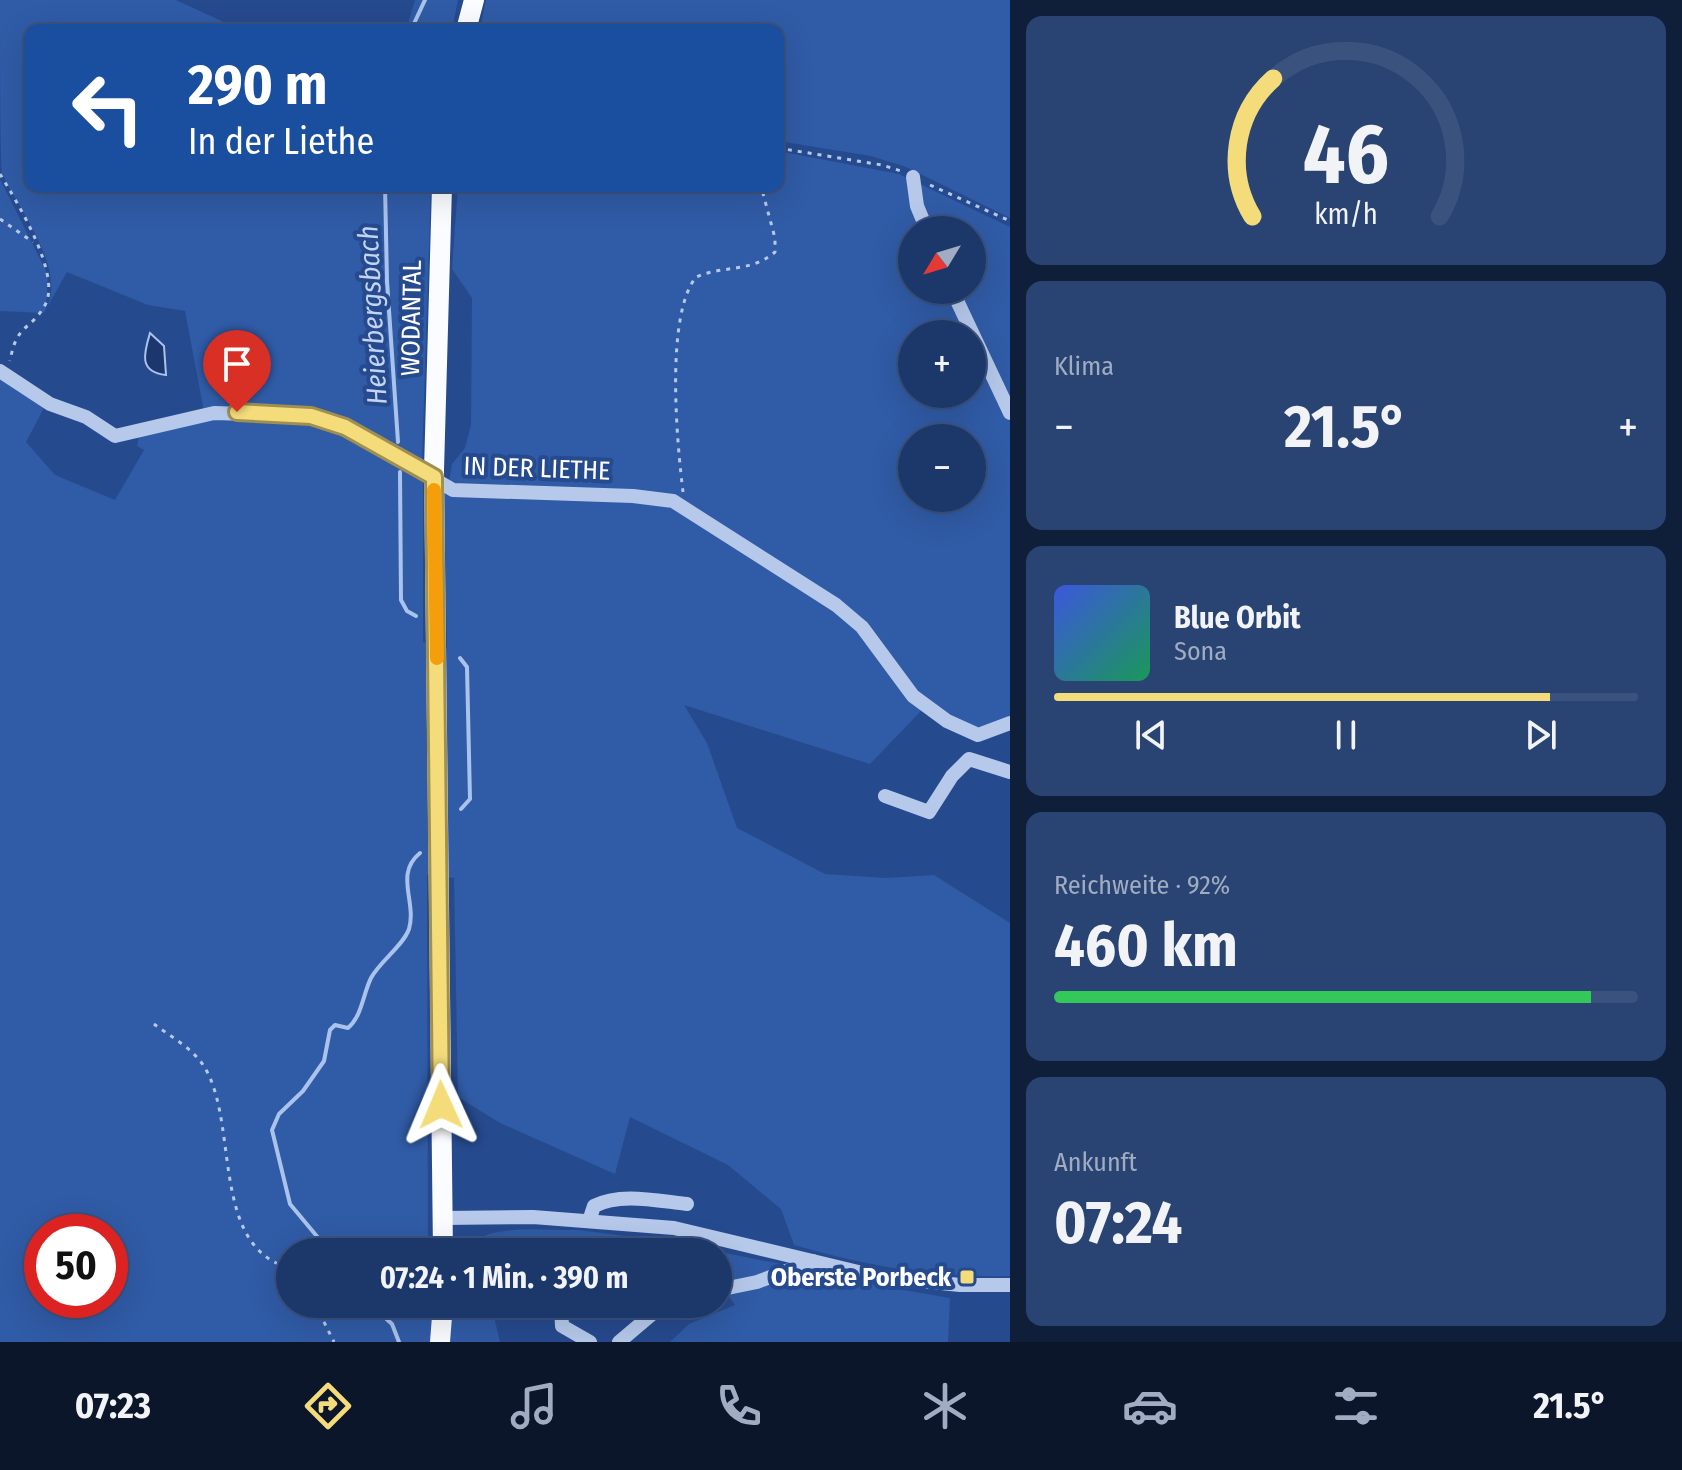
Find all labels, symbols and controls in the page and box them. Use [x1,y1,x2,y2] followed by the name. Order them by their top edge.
[188,52,328,119] text: 290 m
[56,56,160,160] icon: left
[1303,104,1389,204] text: 46
[188,120,374,164] text: In der Liethe
[1314,197,1378,232] text: km/h
[898,216,986,304] north arrow
[898,216,986,512] map controls
[351,224,394,406] water label: Heierbergsbach
[395,259,428,376] street label: WODANTAL
[898,320,986,408] button: +
[203,330,271,412] pin
[215,342,259,386] icon: arrive
[1054,351,1114,382] text: Klima
[1284,391,1408,463] text: 21.5°
[1054,401,1074,454] text: −
[1618,401,1638,454] text: +
[898,424,986,512] button: −
[463,450,611,487] street label: IN DER LIETHE
[1174,600,1300,636] text: Blue Orbit
[1174,636,1227,667] text: Sona
[1129,713,1173,757] icon: previous
[1324,713,1368,757] icon: pause
[1519,713,1563,757] icon: next
[1054,870,1230,901] text: Reichweite · 92%
[1054,910,1238,982] text: 460 km
[399,1063,483,1147] position arrow
[1054,1147,1137,1178] text: Ankunft
[1054,1187,1182,1259] text: 07:24
[24,1214,128,1318] speed limit sign: 50
[380,1260,628,1296] text: 07:24 · 1 Min. · 390 m
[771,1262,952,1293] place label: Oberste Porbeck
[958,1268,976,1286] marker: Oberste Porbeck
[300,1378,356,1434] icon: directions
[506,1378,562,1434] icon: music
[711,1378,767,1434] icon: phone
[917,1378,973,1434] icon: climate
[1122,1378,1178,1434] icon: car
[1328,1378,1384,1434] icon: filters
[75,1384,151,1428] text: 07:23
[1533,1384,1607,1428] text: 21.5°

